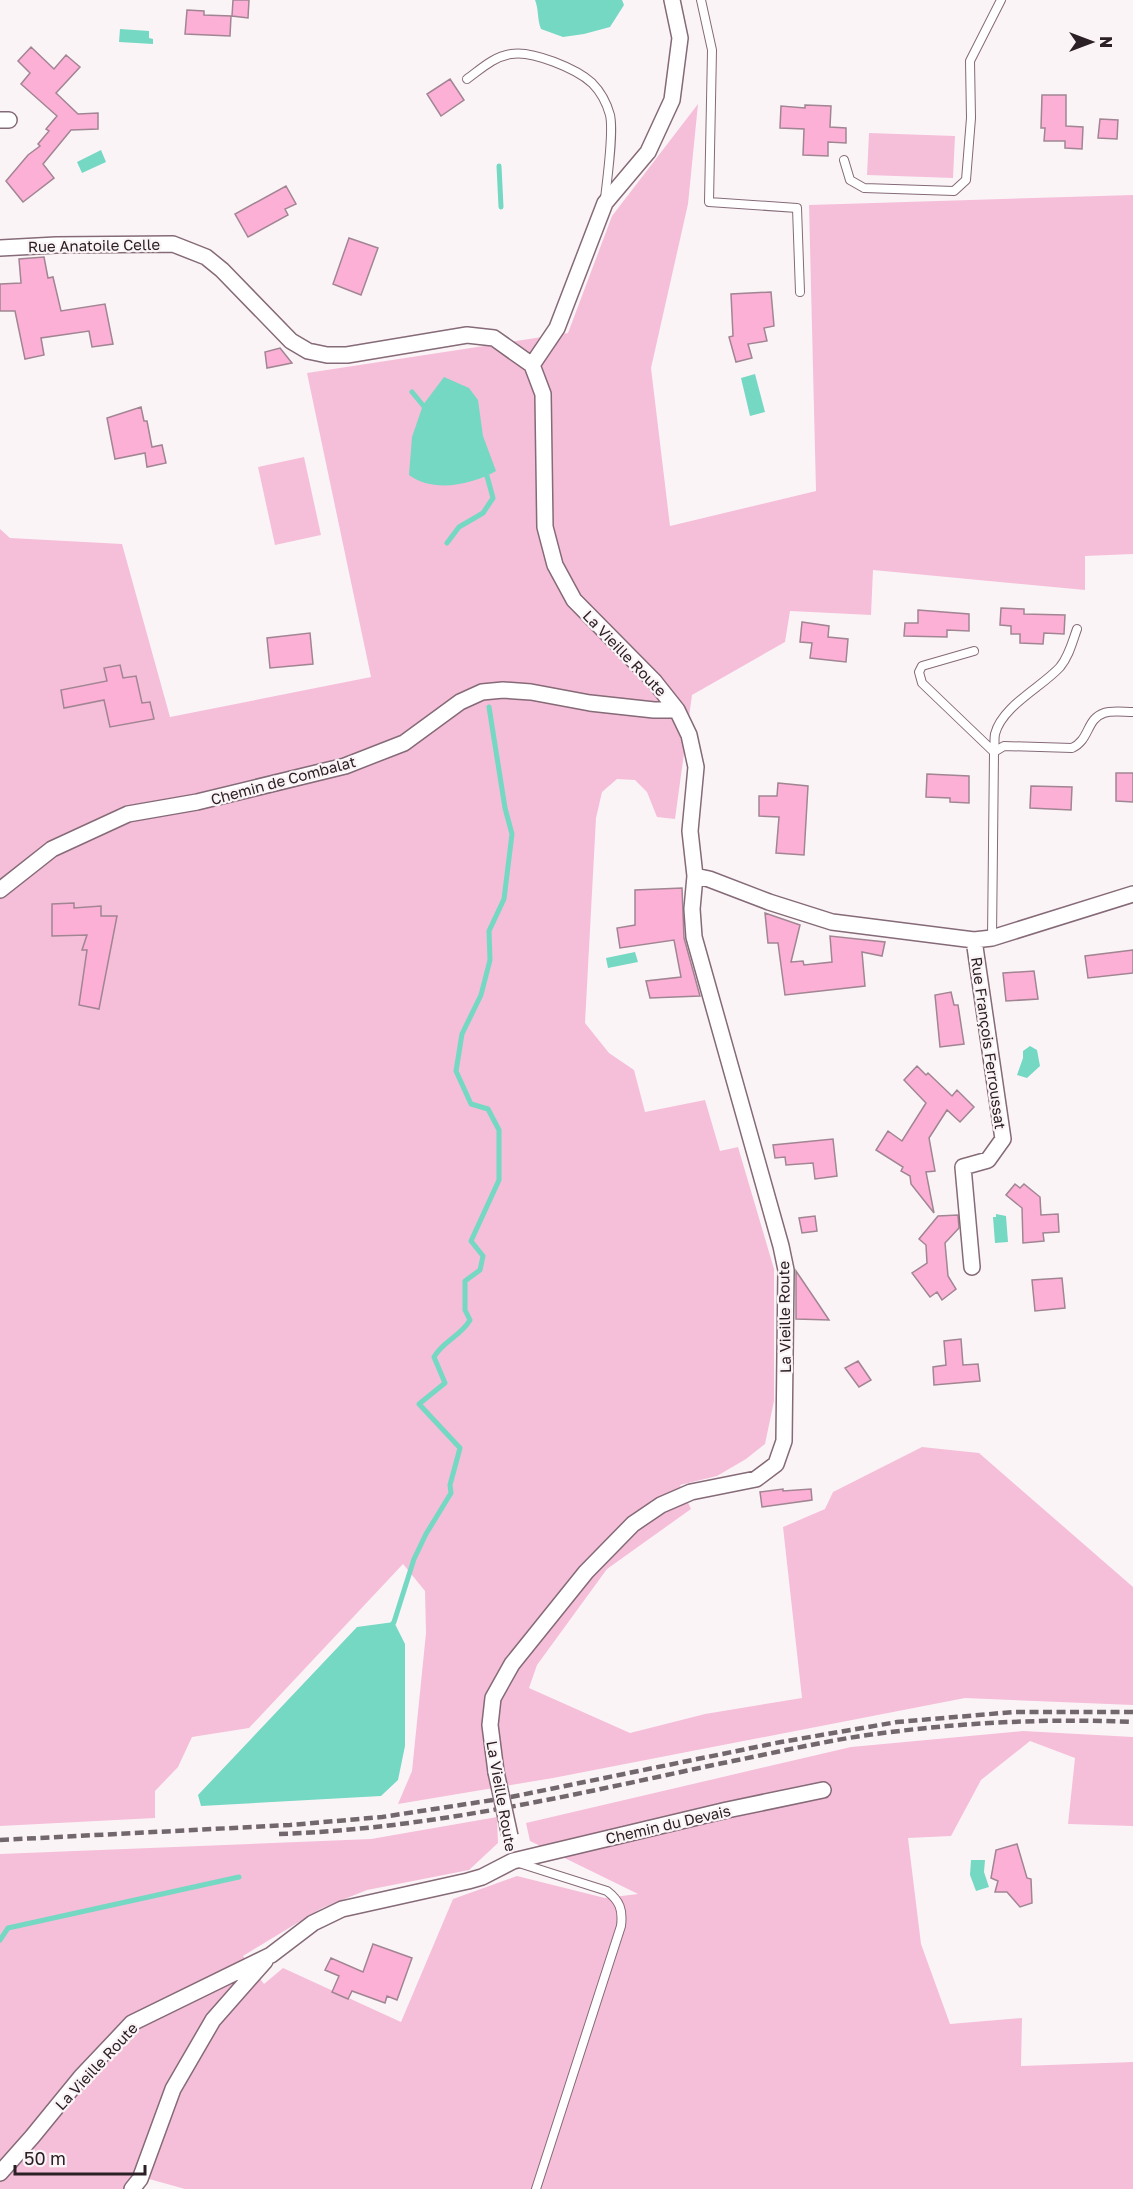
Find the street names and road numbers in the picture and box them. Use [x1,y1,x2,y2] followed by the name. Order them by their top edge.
[28,235,161,255] street label: Rue Anatoile Celle
[579,606,671,700] street label: La Vieille Route
[209,752,357,808] street label: Chemin de Combalat
[968,956,1010,1130] street label: Rue François Ferroussat
[774,1260,794,1373] street label: La Vieille Route
[483,1739,521,1853] street label: La Vieille Route
[604,1801,732,1847] street label: Chemin du Devais
[51,2019,141,2113] street label: La Vieille Route

